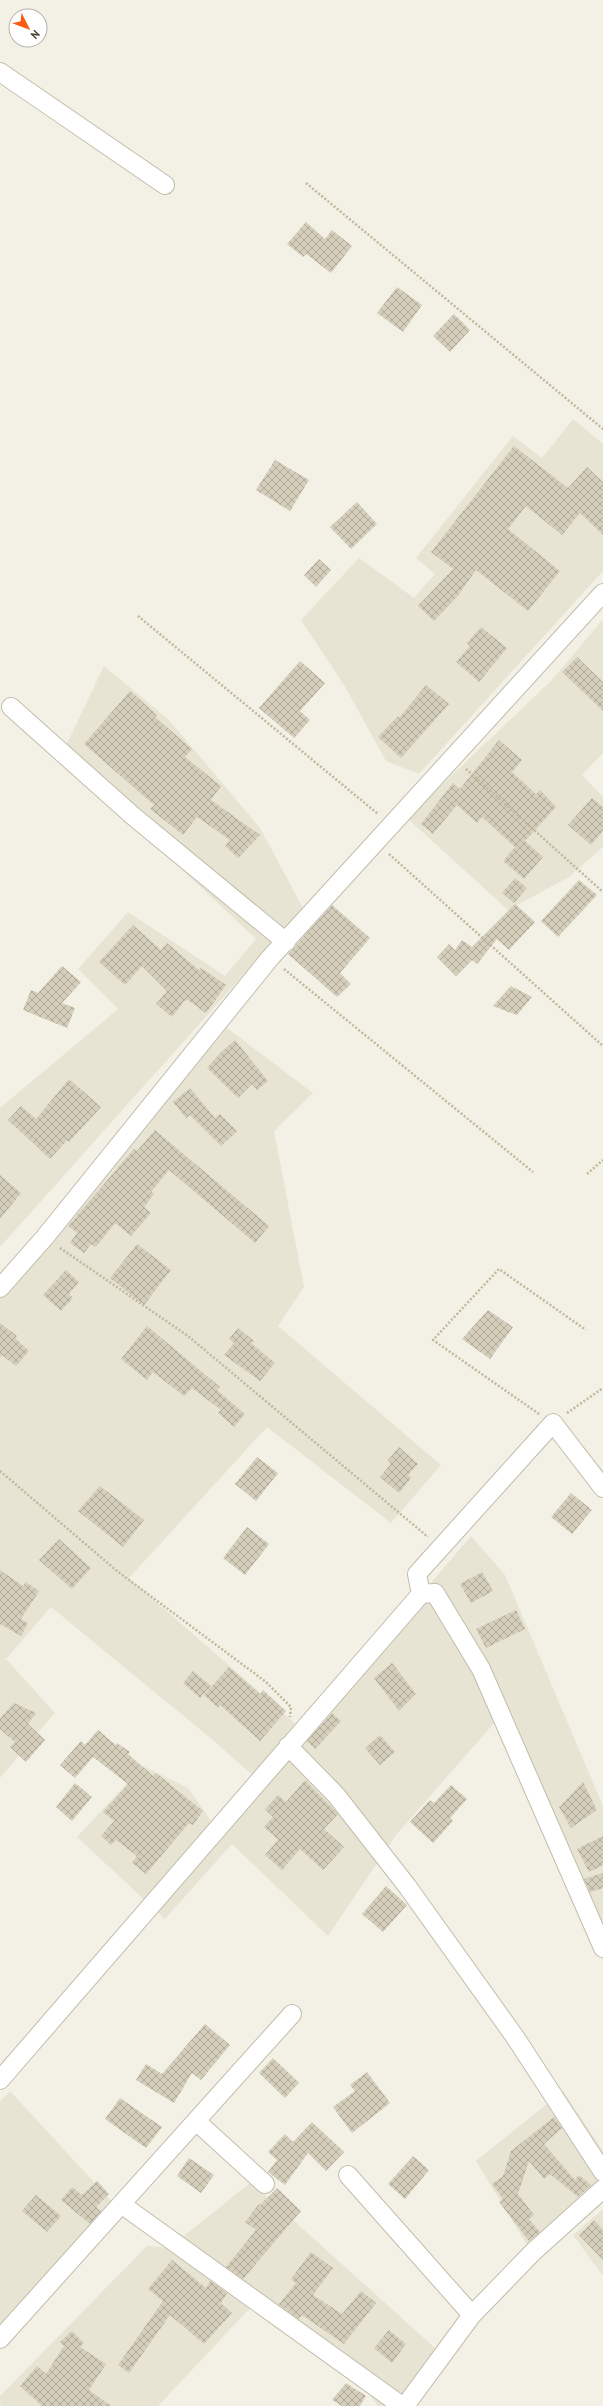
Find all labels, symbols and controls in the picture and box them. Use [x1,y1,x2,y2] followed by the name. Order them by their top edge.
[8,8,48,48] north arrow
[28,27,43,42] text: N

